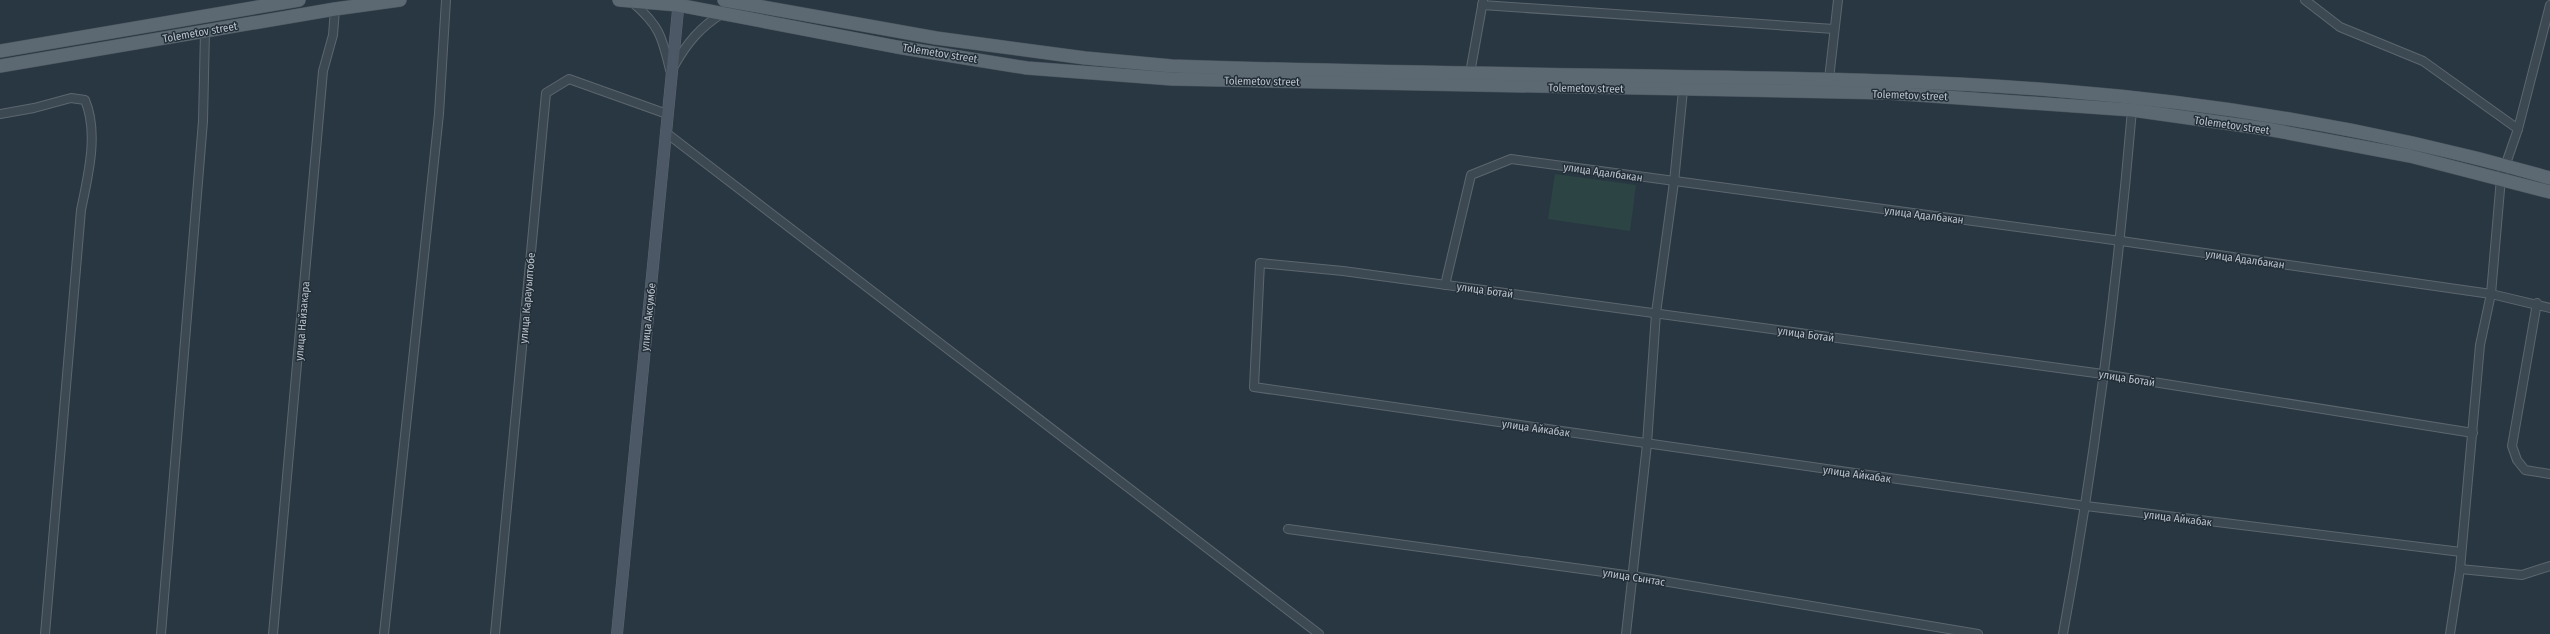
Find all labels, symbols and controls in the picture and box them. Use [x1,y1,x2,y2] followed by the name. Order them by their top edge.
[162,19,239,45] street label: Tolemetov street
[902,41,979,66] street label: Tolemetov street
[1224,74,1300,89] street label: Tolemetov street
[1548,81,1624,96] street label: Tolemetov street
[1872,88,1948,103] street label: Tolemetov street
[2194,114,2271,137] street label: Tolemetov street
[1563,161,1643,184] street label: улица Адалбакан
[1884,204,1964,227] street label: улица Адалбакан
[2205,248,2285,271] street label: улица Адалбакан
[517,252,538,344] street label: улица Карауылтобе
[1456,280,1514,301] street label: улица Ботай
[293,281,312,361] street label: улица Найзакара
[638,282,659,352] street label: улица Аксумбе
[1777,324,1835,345] street label: улица Ботай
[2098,368,2156,389] street label: улица Ботай
[1501,417,1572,440] street label: улица Айкабак
[1822,463,1893,486] street label: улица Айкабак
[2143,508,2213,529] street label: улица Айкабак
[1602,566,1666,589] street label: улица Сынтас

